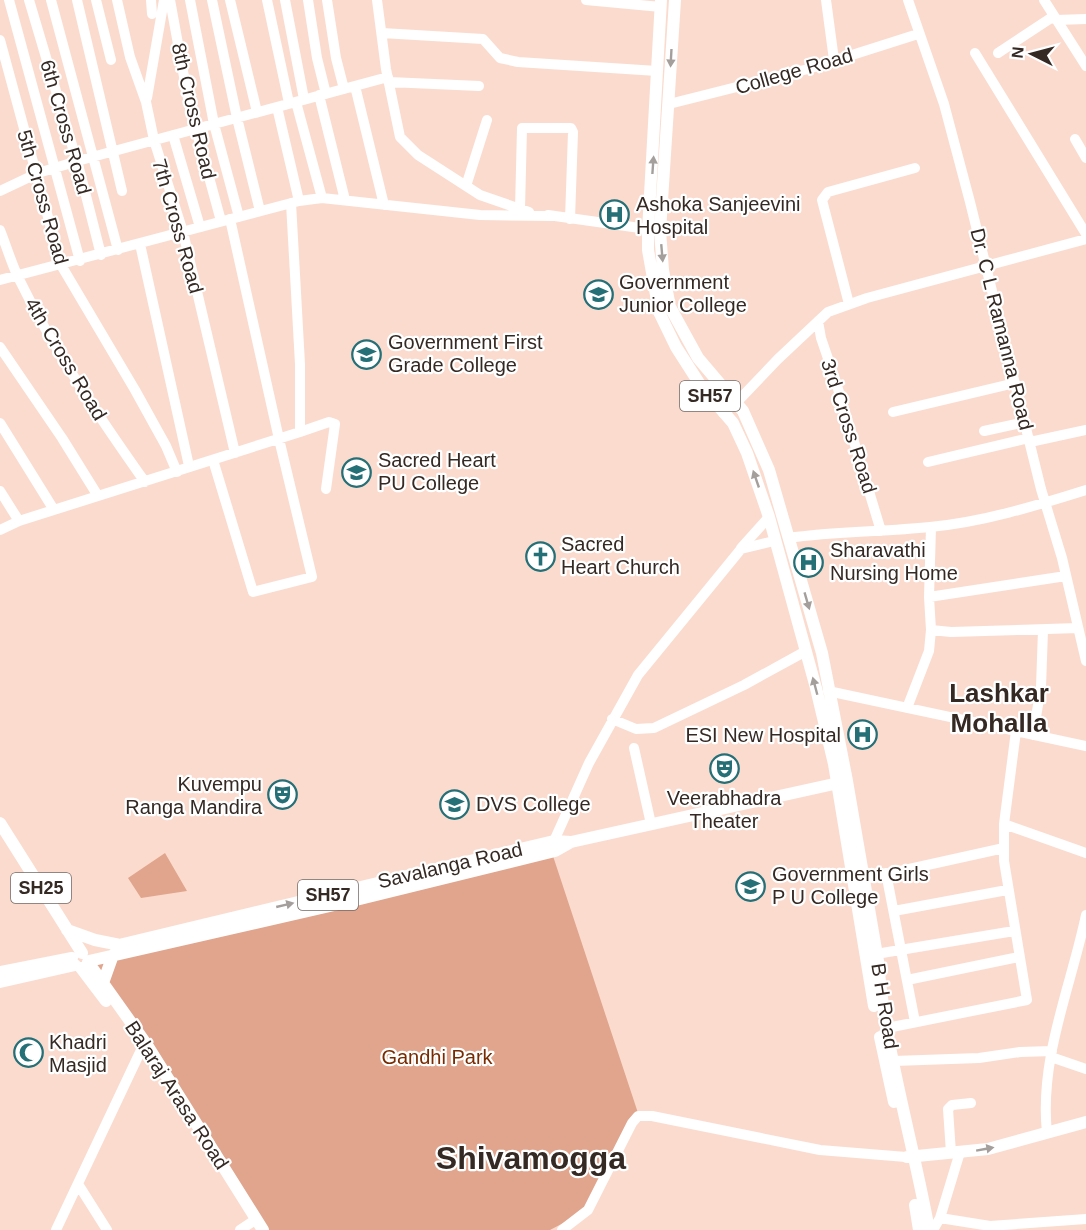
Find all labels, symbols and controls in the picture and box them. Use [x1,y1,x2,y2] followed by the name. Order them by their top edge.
[1002,24,1062,84] north arrow
[168,41,220,181] street label: 8th Cross Road
[733,44,855,98] street label: College Road
[1009,46,1027,59] text: N
[667,49,676,68] one-way arrow
[36,57,96,197] street label: 6th Cross Road
[13,127,73,267] street label: 5th Cross Road
[148,156,208,296] street label: 7th Cross Road
[648,156,658,175] one-way arrow
[636,193,801,238] place label: Ashoka Sanjeevini Hospital
[599,199,631,231] hospital icon: Ashoka Sanjeevini Hospital
[966,226,1038,432] street label: Dr. C L Ramanna Road
[657,244,666,263] one-way arrow
[619,271,747,316] place label: Government Junior College
[582,278,614,310] school or university icon: Government Junior College
[21,294,111,424] street label: 4th Cross Road
[388,331,543,376] place label: Government First Grade College
[351,338,383,370] school or university icon: Government First Grade College
[817,356,881,496] street label: 3rd Cross Road
[680,381,740,411] road number: SH57
[378,449,496,494] place label: Sacred Heart PU College
[341,456,373,488] school or university icon: Sacred Heart PU College
[750,469,760,487] one-way arrow
[561,533,680,578] place label: Sacred Heart Church
[830,539,958,584] place label: Sharavathi Nursing Home
[524,540,556,572] church icon: Sacred Heart Church
[793,546,825,578] hospital icon: Sharavathi Nursing Home
[803,592,812,610] one-way arrow
[810,677,820,695] one-way arrow
[949,678,1049,738] district label: Lashkar Mohalla
[846,719,878,751] hospital icon: ESI New Hospital
[685,724,841,746] place label: ESI New Hospital
[708,752,740,784] theatre icon: Veerabhadra Theater
[125,773,263,818] place label: Kuvempu Ranga Mandira
[267,779,299,811] theatre icon: Kuvempu Ranga Mandira
[667,787,782,832] place label: Veerabhadra Theater
[439,788,471,820] school or university icon: DVS College
[476,793,591,815] place label: DVS College
[375,838,525,892] street label: Savalanga Road
[772,863,929,908] place label: Government Girls P U College
[735,870,767,902] school or university icon: Government Girls P U College
[11,873,71,903] road number: SH25
[298,880,358,910] road number: SH57
[276,900,295,909] one-way arrow
[867,961,903,1051] street label: B H Road
[121,1017,233,1173] street label: Balaraj Arasa Road
[49,1031,107,1076] place label: Khadri Masjid
[12,1037,44,1069] mosque icon: Khadri Masjid
[381,1046,494,1068] park label: Gandhi Park
[436,1140,626,1176] district label: Shivamogga
[975,1144,994,1153] one-way arrow

